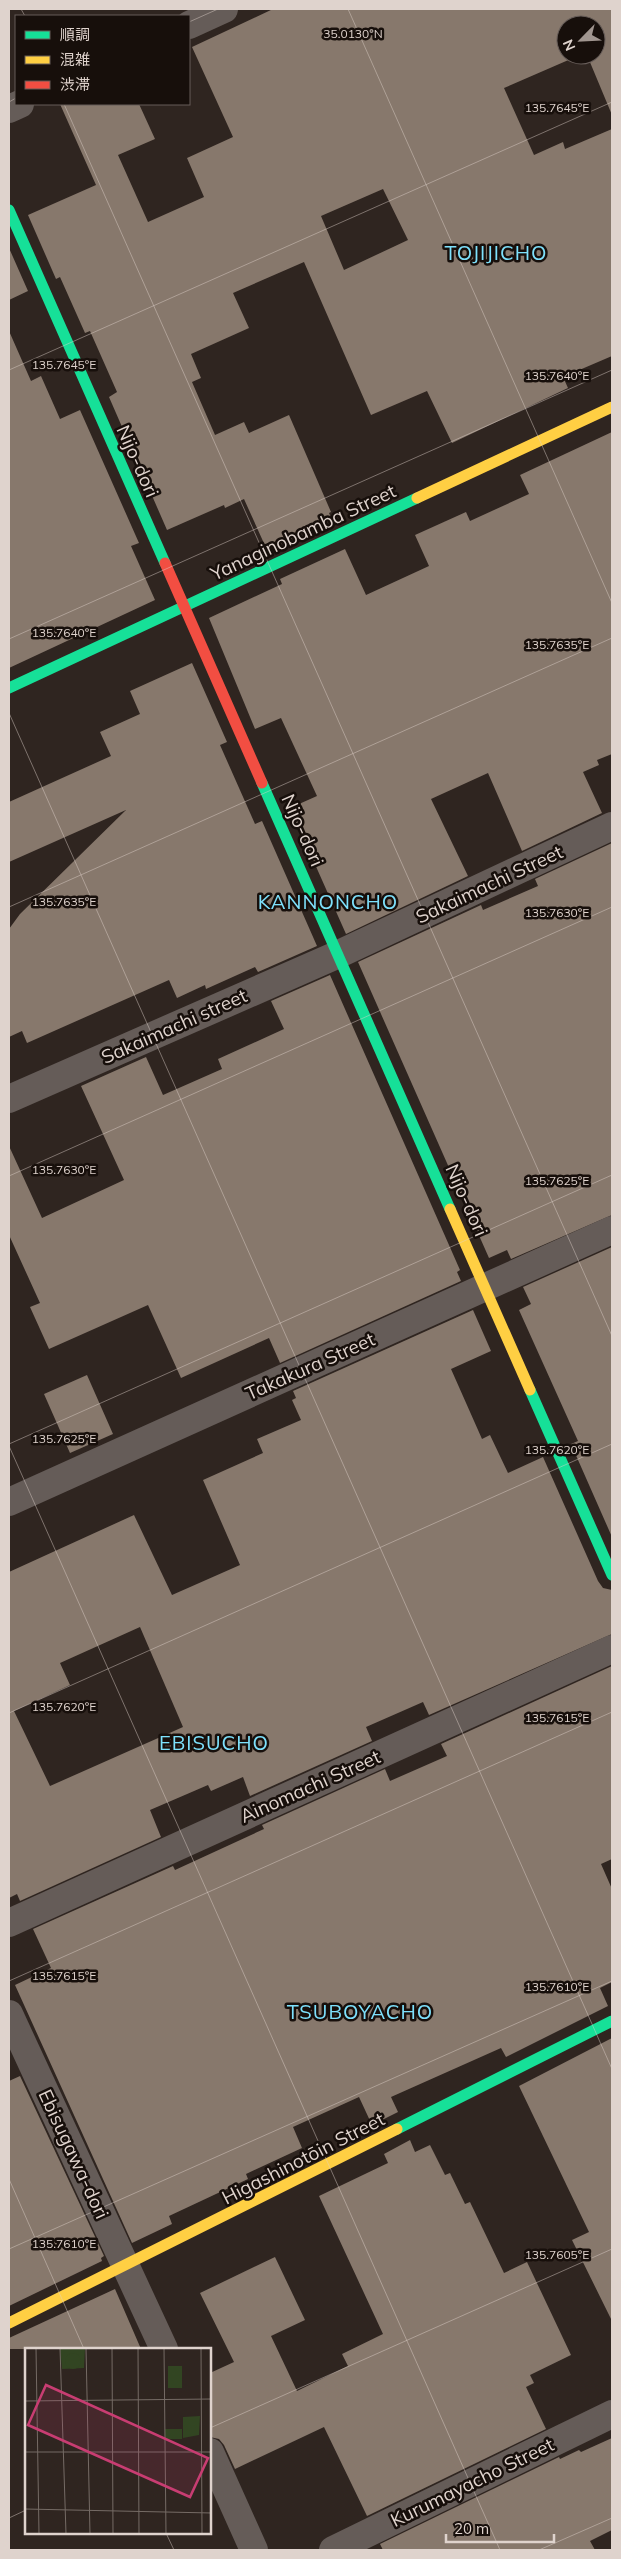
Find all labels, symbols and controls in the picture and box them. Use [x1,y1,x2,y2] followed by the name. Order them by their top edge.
[15,15,190,105] legend
[556,15,606,65] north arrow
[60,25,90,44] text: 順調
[323,26,383,41] text: 35.0130°N
[559,37,579,54] text: N
[60,50,90,69] text: 混雑
[60,75,90,94] text: 渋滞
[525,100,589,115] text: 135.7645°E
[445,240,547,265] district label: TOJIJICHO
[32,357,96,372] text: 135.7645°E
[525,368,589,383] text: 135.7640°E
[111,421,165,501] street label: Nijo-dori
[206,478,400,586] street label: Yanaginobamba Street
[32,625,96,640] text: 135.7640°E
[525,637,589,652] text: 135.7635°E
[276,790,330,870] street label: Nijo-dori
[412,839,567,929] street label: Sakaimachi Street
[258,889,398,914] district label: KANNONCHO
[32,894,96,909] text: 135.7635°E
[525,905,589,920] text: 135.7630°E
[97,983,251,1069] street label: Sakaimachi street
[440,1160,494,1240] street label: Nijo-dori
[32,1162,96,1177] text: 135.7630°E
[525,1173,589,1188] text: 135.7625°E
[242,1327,379,1405] street label: Takakura Street
[32,1431,96,1446] text: 135.7625°E
[525,1442,589,1457] text: 135.7620°E
[32,1699,96,1714] text: 135.7620°E
[525,1710,589,1725] text: 135.7615°E
[159,1730,269,1755] district label: EBISUCHO
[236,1744,384,1828] street label: Ainomachi Street
[32,1968,96,1983] text: 135.7615°E
[525,1979,589,1994] text: 135.7610°E
[287,1999,433,2024] district label: TSUBOYACHO
[34,2085,114,2223] street label: Ebisugawa-dori
[218,2106,389,2209] street label: Higashinotōin Street
[32,2236,96,2251] text: 135.7610°E
[525,2247,589,2262] text: 135.7605°E
[25,2348,211,2534] inset map
[386,2432,558,2532] street label: Kurumayacho Street
[446,2512,554,2544] scale bar
[454,2519,489,2538] text: 20 m

